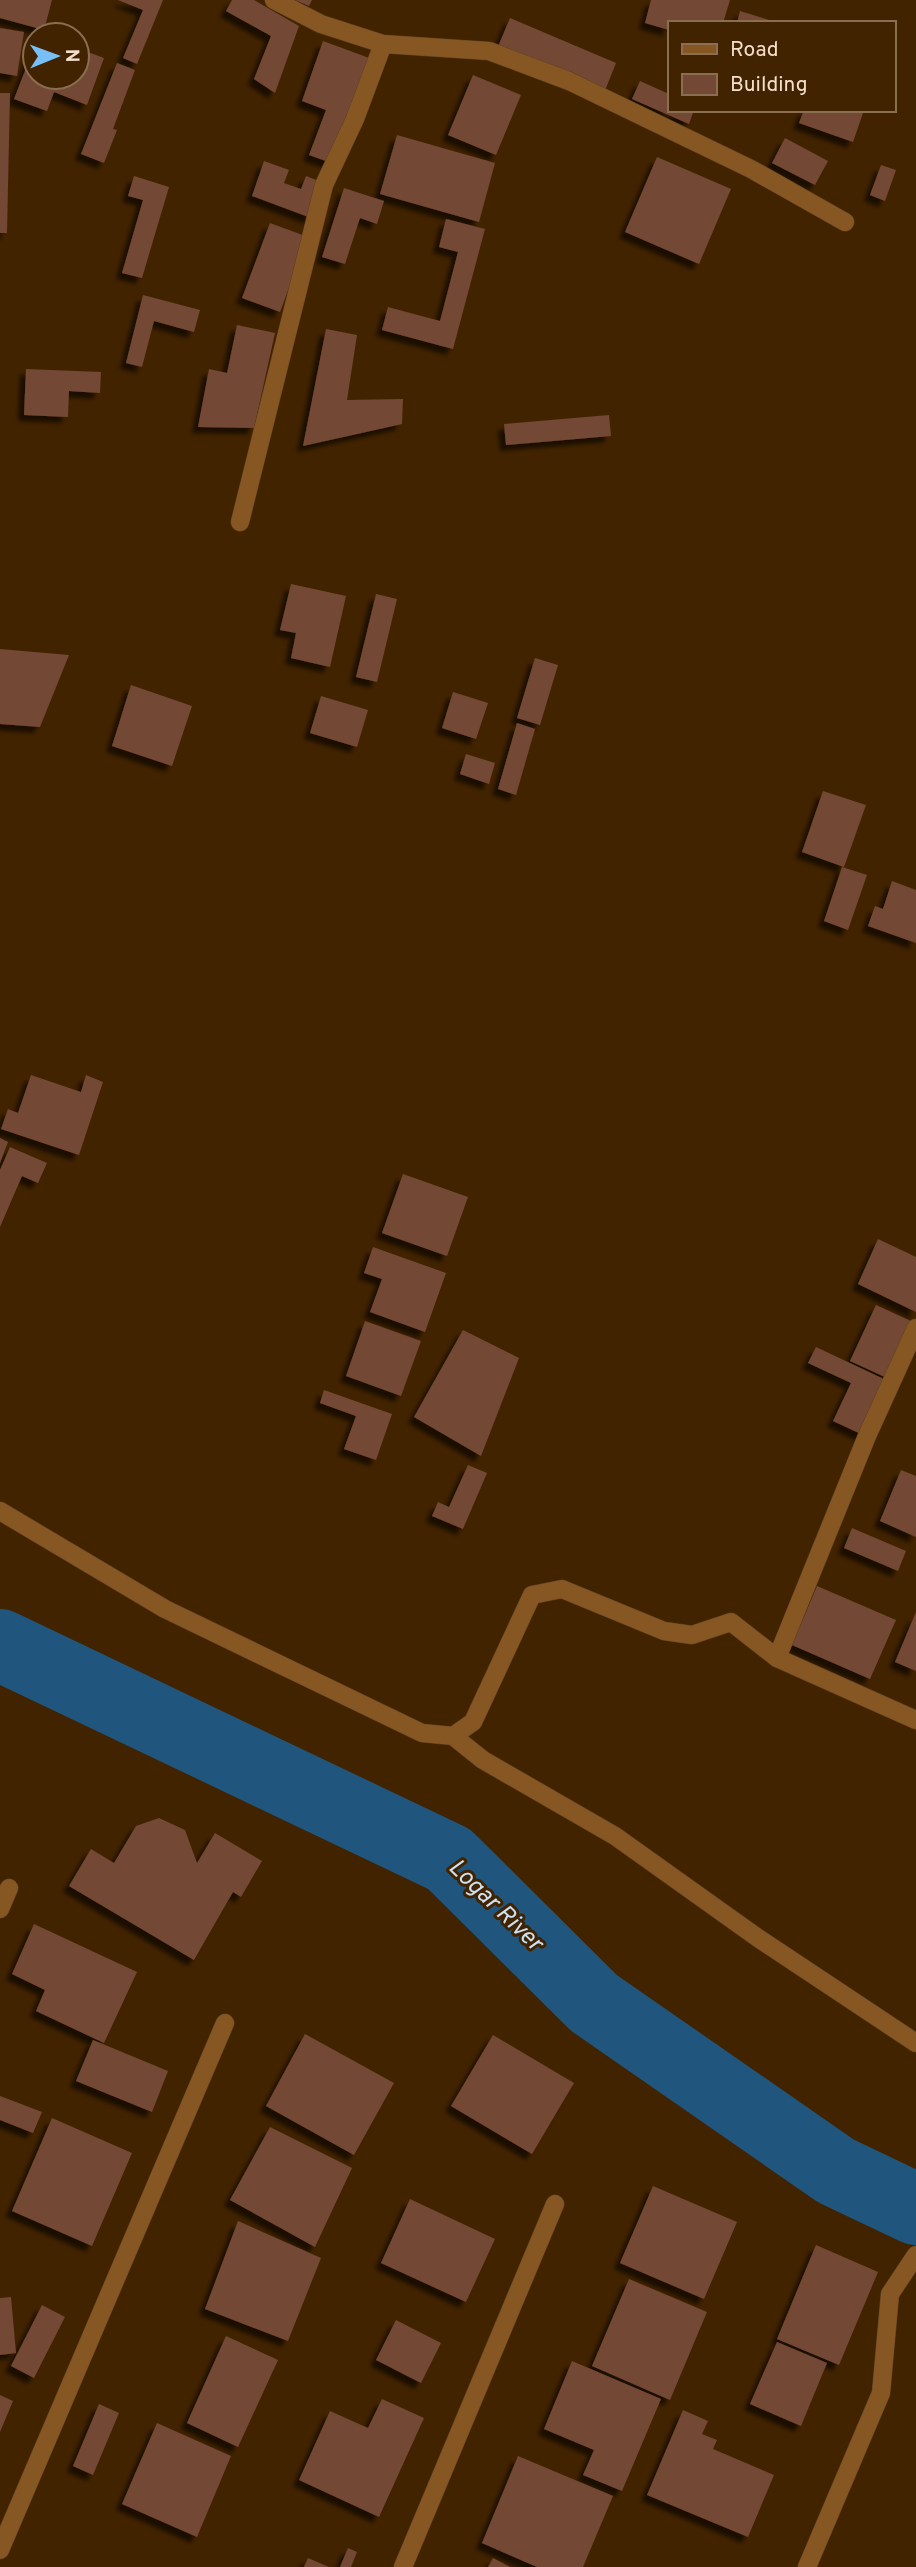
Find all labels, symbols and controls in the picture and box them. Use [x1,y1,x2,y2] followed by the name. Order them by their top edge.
[21,21,91,91] north arrow
[668,21,895,112] legend
[730,37,779,64] text: Road
[59,49,83,63] text: N
[730,72,808,99] text: Building
[441,1853,550,1960] water label: Logar River

